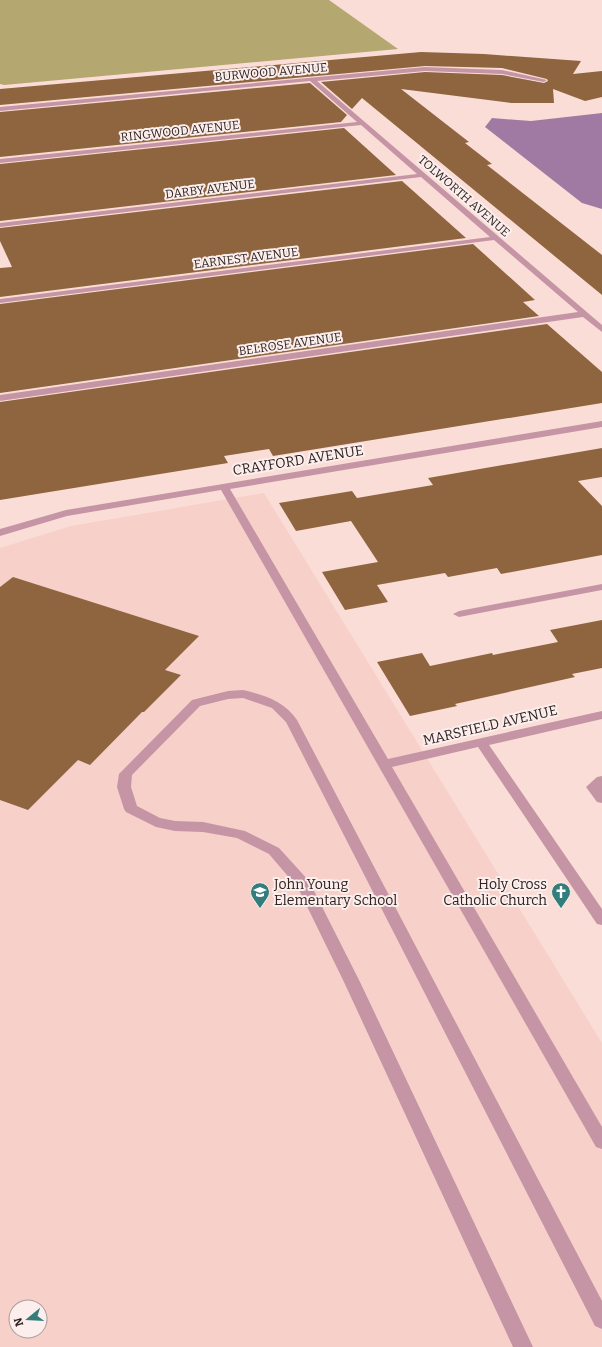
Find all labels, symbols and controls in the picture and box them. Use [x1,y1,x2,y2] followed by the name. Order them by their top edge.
[214,60,328,84] street label: BURWOOD AVENUE
[120,118,240,144] street label: RINGWOOD AVENUE
[415,152,513,240] street label: TOLWORTH AVENUE
[164,177,256,201] street label: DARBY AVENUE
[193,245,299,271] street label: EARNEST AVENUE
[238,330,342,358] street label: BELROSE AVENUE
[231,442,365,479] street label: CRAYFORD AVENUE
[421,702,559,749] street label: MARSFIELD AVENUE
[273,876,397,909] place label: John Young Elementary School
[443,876,547,909] place label: Holy Cross Catholic Church
[249,881,271,909] school or university icon: John Young Elementary School
[550,881,572,909] church icon: Holy Cross Catholic Church
[8,1299,48,1339] north arrow
[11,1315,26,1328] text: N

